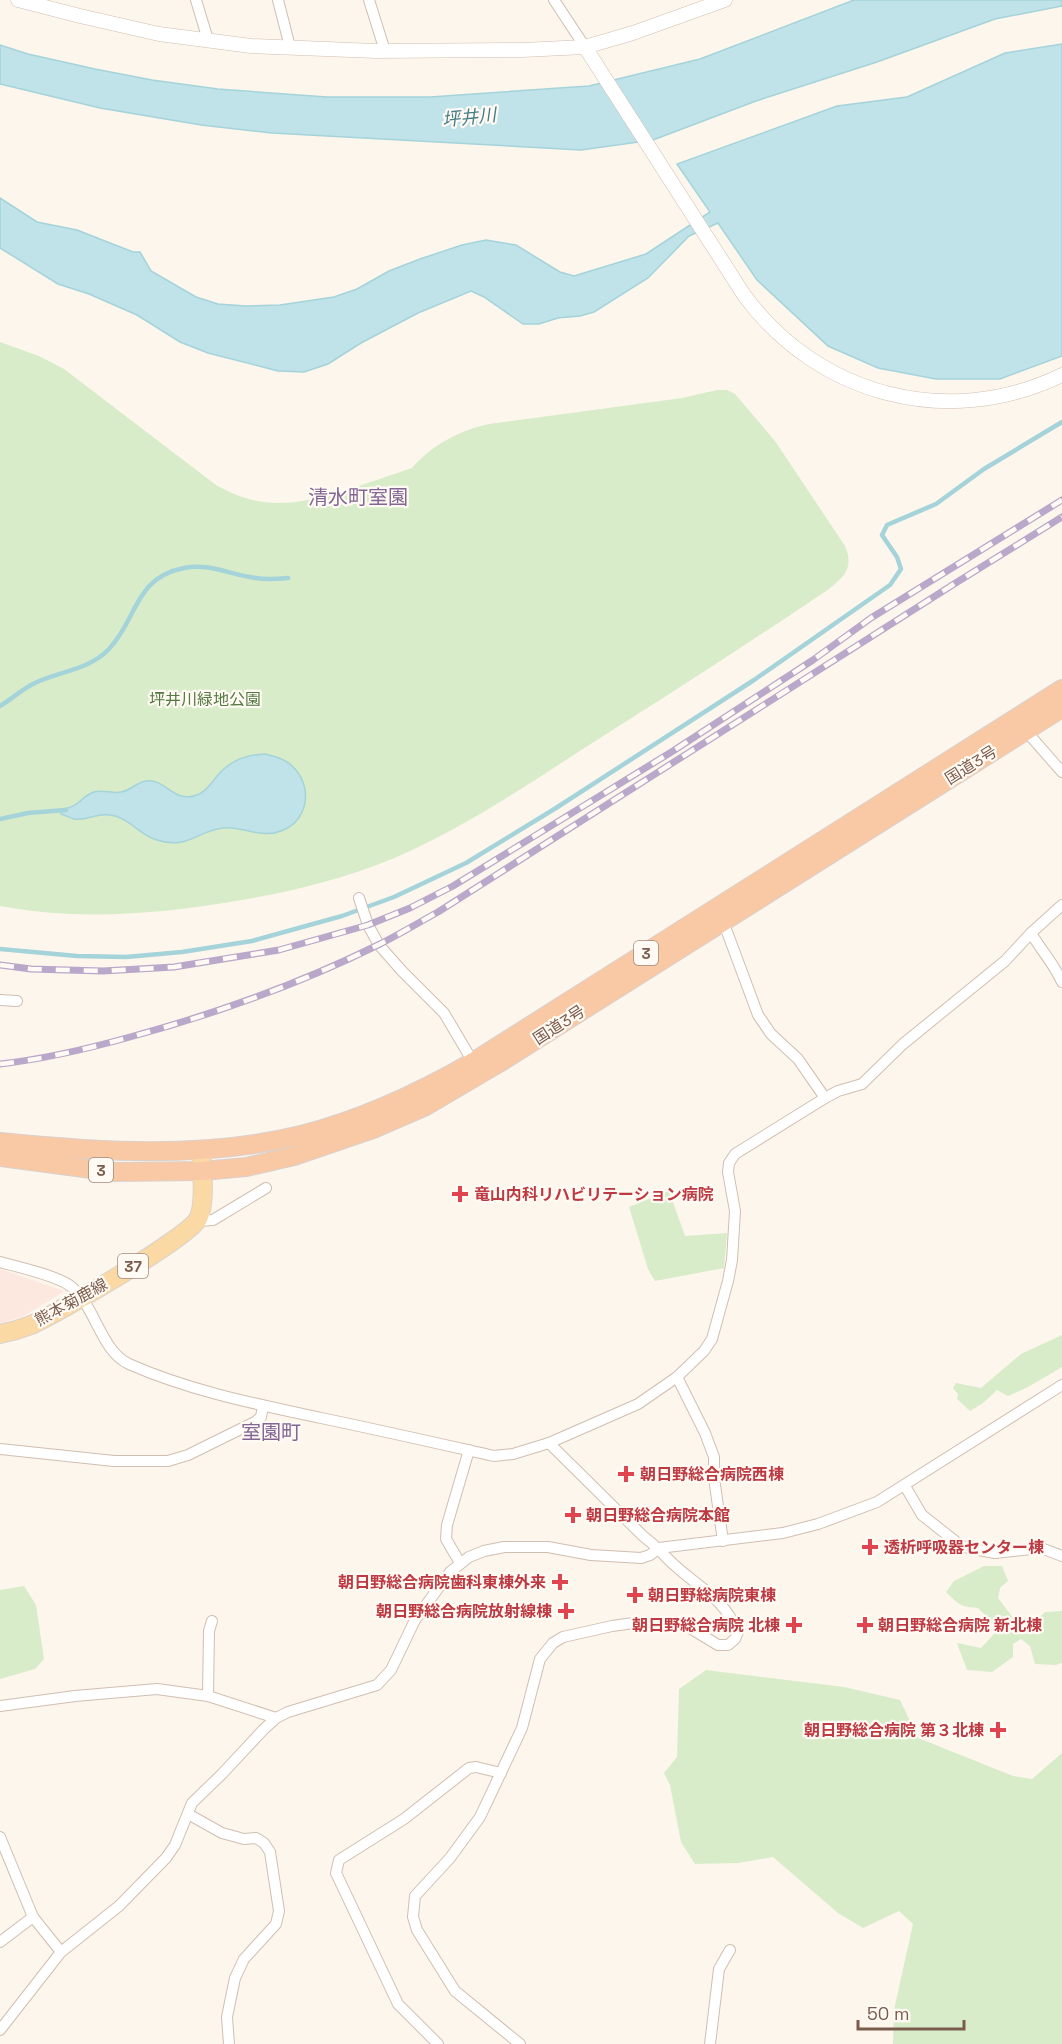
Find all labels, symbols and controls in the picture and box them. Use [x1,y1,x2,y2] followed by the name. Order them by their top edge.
[441,103,499,131] water label: 坪井川
[308,484,408,510] district label: 清水町室園
[149,689,261,710] park label: 坪井川緑地公園
[941,741,1001,789] street label: 国道3号
[634,941,658,965] road number: 3
[529,1000,589,1050] street label: 国道3号
[89,1158,113,1182] road number: 3
[474,1184,714,1205] place label: 竜山内科リハビリテーション病院
[451,1185,469,1203] marker: 竜山内科リハビリテーション病院
[118,1254,148,1278] road number: 37
[31,1273,111,1331] street label: 熊本菊鹿線
[241,1419,301,1445] district label: 室園町
[640,1464,784,1485] place label: 朝日野総合病院西棟
[617,1465,635,1483] marker: 朝日野総合病院西棟
[586,1505,730,1526] place label: 朝日野総合病院本館
[564,1506,582,1524] marker: 朝日野総合病院本館
[884,1537,1044,1558] place label: 透析呼吸器センター棟
[861,1538,879,1556] marker: 透析呼吸器センター棟
[338,1572,546,1593] place label: 朝日野総合病院歯科東棟外来
[551,1573,569,1591] marker: 朝日野総合病院歯科東棟外来
[648,1585,776,1606] place label: 朝日野総病院東棟
[626,1586,644,1604] marker: 朝日野総病院東棟
[376,1601,552,1622] place label: 朝日野総合病院放射線棟
[557,1602,575,1620] marker: 朝日野総合病院放射線棟
[632,1615,780,1636] place label: 朝日野総合病院 北棟
[878,1615,1042,1636] place label: 朝日野総合病院 新北棟
[785,1616,803,1634] marker: 朝日野総合病院 北棟
[856,1616,874,1634] marker: 朝日野総合病院 新北棟
[804,1720,984,1741] place label: 朝日野総合病院 第３北棟
[989,1721,1007,1739] marker: 朝日野総合病院 第３北棟
[858,1993,964,2031] scale bar
[867,2002,909,2025] text: 50 m

